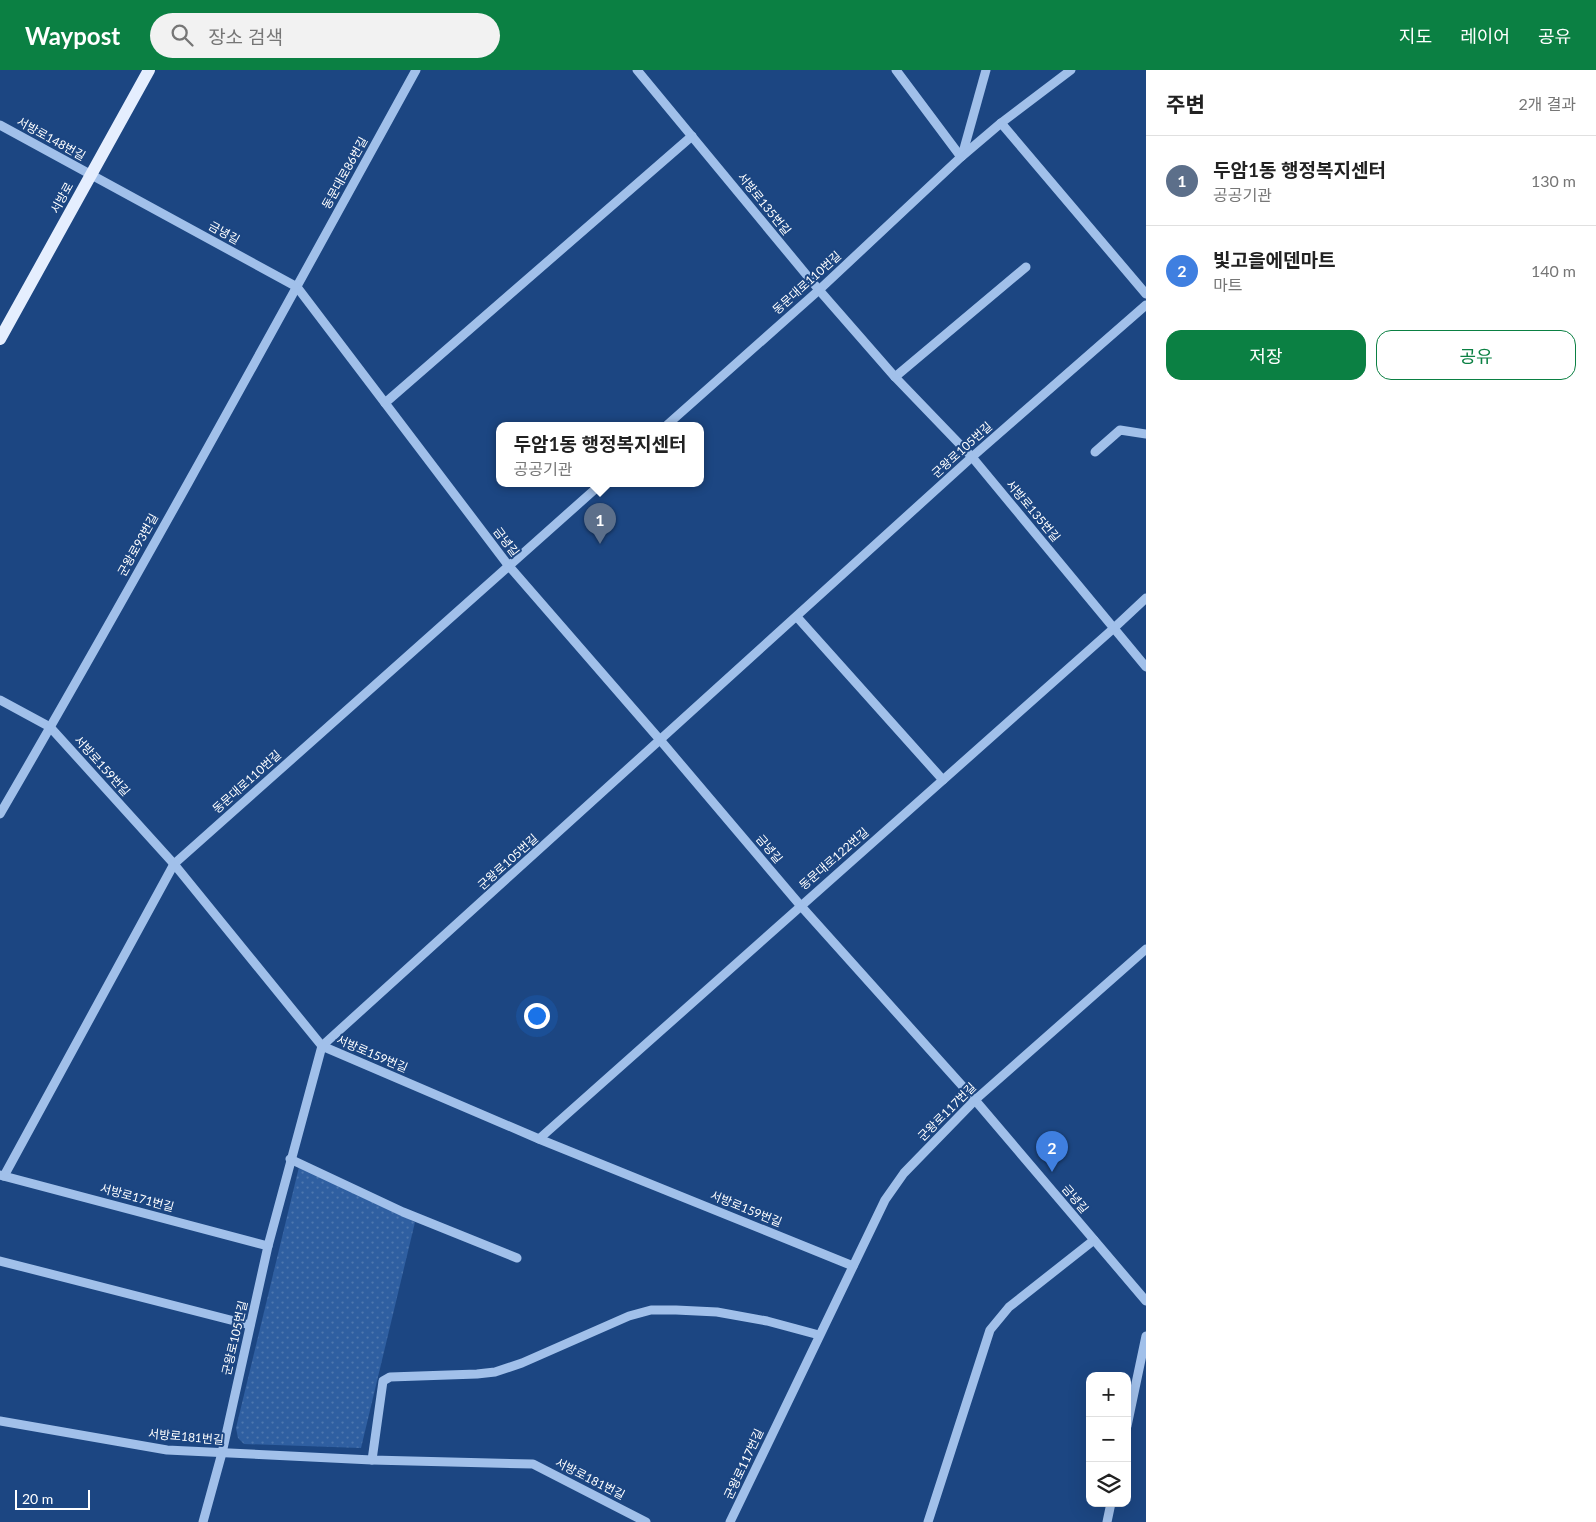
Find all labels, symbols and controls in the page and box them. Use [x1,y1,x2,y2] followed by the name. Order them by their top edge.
[150,13,500,58] search box
[25,21,120,50] text: Waypost
[168,21,196,49] icon: search
[208,25,283,48] text: 장소 검색
[1399,25,1432,47] text: 지도
[1460,25,1510,47] text: 레이어
[1538,25,1571,47] text: 공유
[1166,91,1205,116] text: 주변
[1518,94,1576,113] text: 2개 결과
[14,114,88,164] street label: 서방로148번길
[319,134,371,211] street label: 동문대로86번길
[1213,158,1386,181] text: 두암1동 행정복지센터
[735,169,794,238] street label: 서방로135번길
[1177,171,1187,190] text: 1
[1531,171,1576,190] text: 130 m
[47,180,76,216] street label: 서방로
[1213,185,1272,204] text: 공공기관
[206,218,242,247] street label: 금녕길
[769,248,844,317] street label: 동문대로110번길
[1213,248,1335,271] text: 빛고을에덴마트
[1177,261,1187,280] text: 2
[1531,261,1576,280] text: 140 m
[1213,275,1242,294] text: 마트
[1166,330,1366,380] button: 저장
[1376,330,1576,380] button: 공유
[928,419,995,481] street label: 군왕로105번길
[496,422,704,487] popup
[514,432,686,455] text: 두암1동 행정복지센터
[514,459,572,478] text: 공공기관
[1003,477,1064,545] street label: 서방로135번길
[584,503,616,544] pin: 1
[114,511,161,579] street label: 군왕로93번길
[490,524,522,559] street label: 금녕길
[71,732,133,799] street label: 서방로159번길
[209,747,284,816] street label: 동문대로110번길
[796,824,871,893] street label: 동문대로122번길
[474,831,541,893] street label: 군왕로105번길
[753,831,786,866] street label: 금녕길
[524,1003,550,1029] your location
[334,1032,410,1075] street label: 서방로159번길
[914,1079,979,1144] street label: 군왕로117번길
[1036,1131,1068,1172] pin: 2
[98,1180,176,1215] street label: 서방로171번길
[1059,1181,1092,1216] street label: 금녕길
[708,1187,784,1230] street label: 서방로159번길
[219,1299,250,1377] street label: 군왕로105번길
[1086,1372,1131,1507] map controls
[1086,1372,1131,1417] button: +
[1086,1417,1131,1462] button: −
[147,1426,225,1447] street label: 서방로181번길
[721,1426,766,1501] street label: 군왕로117번길
[553,1455,628,1503] street label: 서방로181번길
[1086,1462,1131,1507] button: layers
[15,1487,90,1510] scale bar
[22,1490,53,1507] text: 20 m

